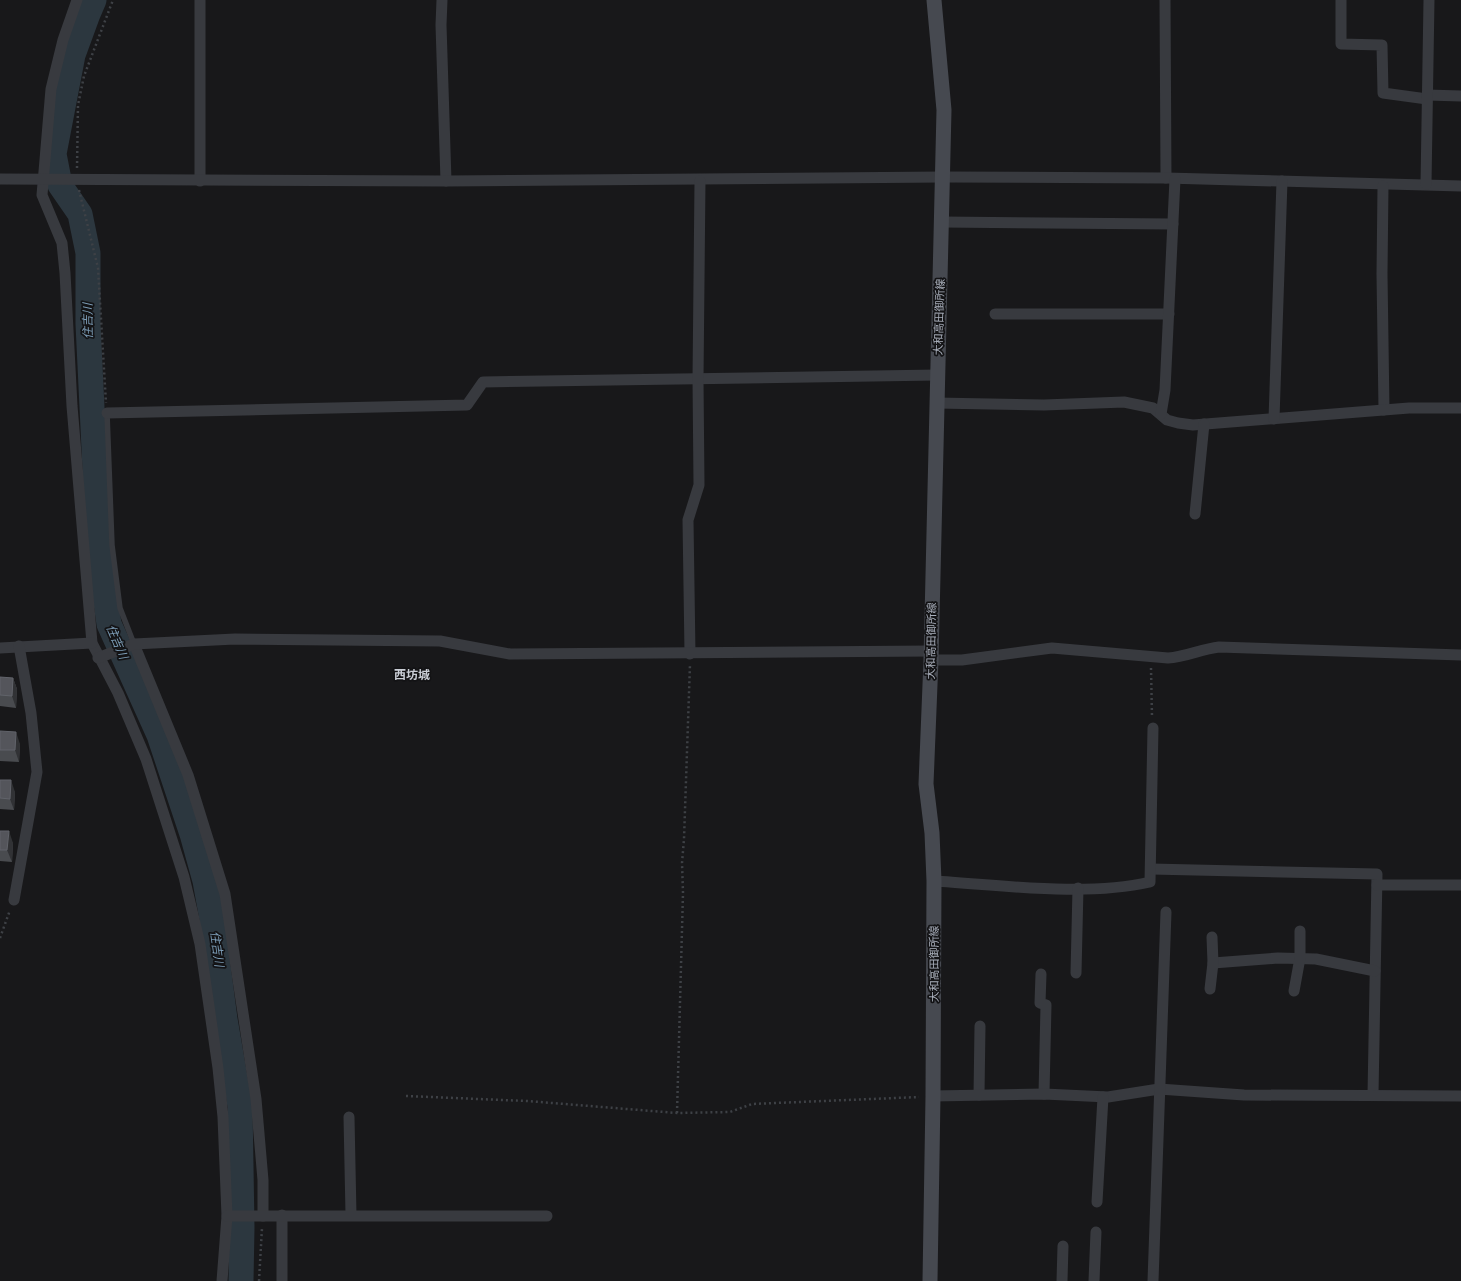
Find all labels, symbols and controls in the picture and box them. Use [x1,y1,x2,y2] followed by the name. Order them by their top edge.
[932,278,947,356] street label: 大和高田御所線
[81,301,95,339] water label: 住吉川
[924,602,939,680] street label: 大和高田御所線
[104,623,131,663] water label: 住吉川
[394,668,430,682] district label: 西坊城
[928,926,941,1003] street label: 大和高田御所線
[208,930,227,970] water label: 住吉川

